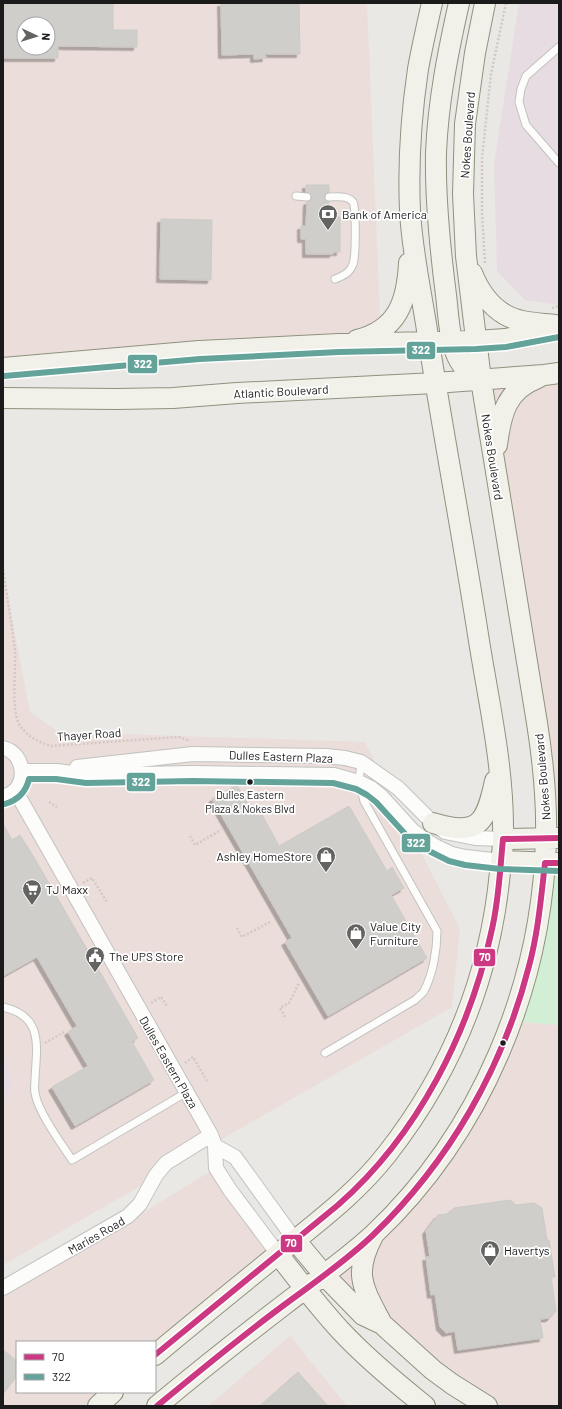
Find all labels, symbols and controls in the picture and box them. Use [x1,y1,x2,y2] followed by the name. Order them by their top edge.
[16,16,56,56] north arrow
[40,33,53,41] text: N
[457,91,477,179] street label: Nokes Boulevard
[317,203,339,231] bank icon: Bank of America
[342,207,427,221] place label: Bank of America
[406,341,436,360] line badge: 322
[412,343,430,356] text: 322
[127,354,158,374] line badge: 322
[134,357,152,370] text: 322
[233,382,329,400] street label: Atlantic Boulevard
[479,413,507,501] street label: Nokes Boulevard
[56,725,122,743] street label: Thayer Road
[531,733,553,821] street label: Nokes Boulevard
[229,747,333,765] street label: Dulles Eastern Plaza
[126,772,156,792] line badge: 322
[132,775,150,788] text: 322
[245,777,255,787] marker: Dulles Eastern Plaza & Nokes Blvd
[205,788,295,815] place label: Dulles Eastern Plaza & Nokes Blvd
[401,833,431,853] line badge: 322
[407,836,425,849] text: 322
[315,845,337,873] shop icon: Ashley HomeStore
[216,849,312,863] place label: Ashley HomeStore
[21,878,43,906] supermarket icon: TJ Maxx
[46,882,88,896] place label: TJ Maxx
[370,919,421,947] place label: Value City Furniture
[345,922,367,950] shop icon: Value City Furniture
[84,945,106,973] public building icon: The UPS Store
[473,948,496,967] line badge: 70
[109,949,184,963] place label: The UPS Store
[479,950,491,963] text: 70
[137,1013,201,1111] street label: Dulles Eastern Plaza
[498,1038,508,1048] unlabelled marker
[65,1213,127,1257] street label: Maries Road
[280,1234,303,1253] line badge: 70
[285,1236,297,1249] text: 70
[479,1239,501,1267] shop icon: Havertys
[504,1243,550,1257] place label: Havertys
[16,1341,156,1393] legend
[52,1349,64,1363] text: 70
[52,1369,71,1383] text: 322

